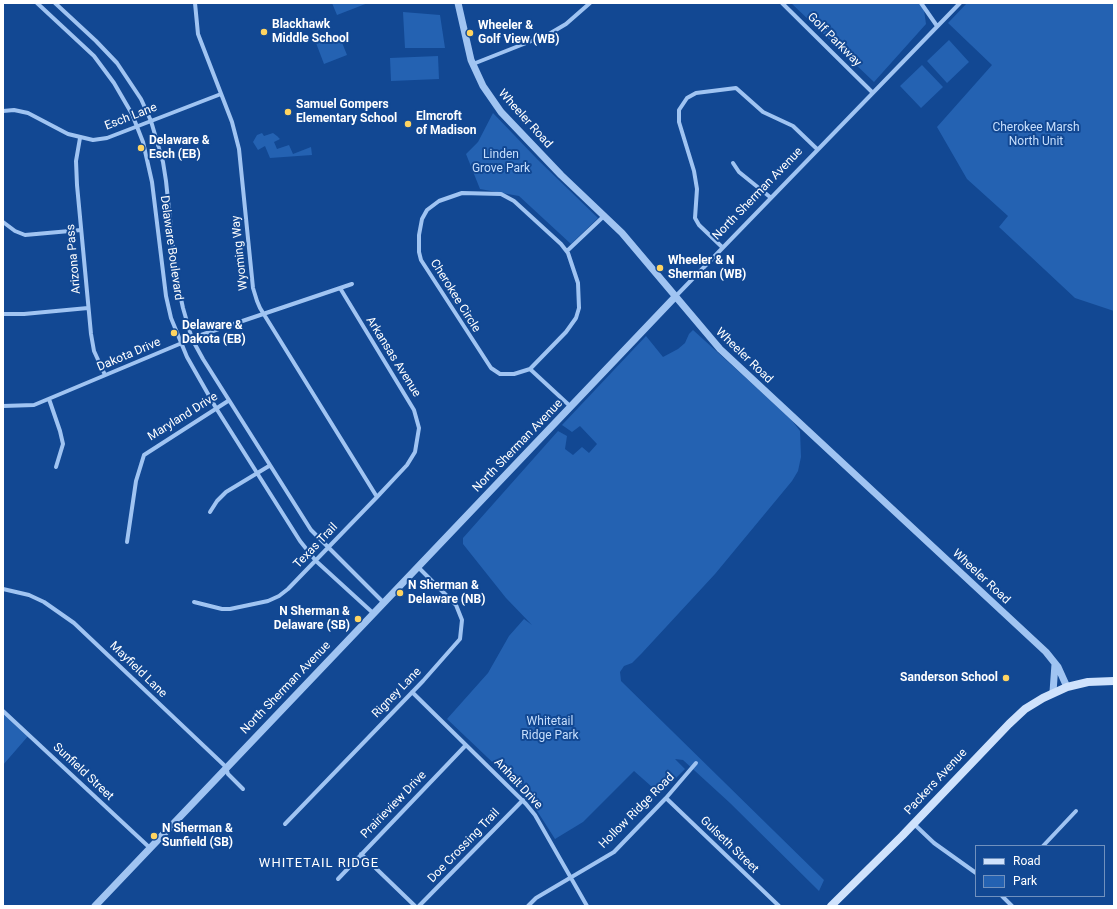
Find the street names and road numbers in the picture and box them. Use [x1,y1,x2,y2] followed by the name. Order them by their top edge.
[804,10,864,70] street label: Golf Parkway
[495,87,555,151] street label: Wheeler Road
[103,100,159,134] street label: Esch Lane
[710,145,806,243] street label: North Sherman Avenue
[157,195,185,301] street label: Delaware Boulevard
[229,215,251,291] street label: Wyoming Way
[64,223,84,295] street label: Arizona Pass
[427,257,483,335] street label: Cherokee Circle
[362,314,424,400] street label: Arkansas Avenue
[712,325,776,387] street label: Wheeler Road
[95,335,163,375] street label: Dakota Drive
[145,390,221,444] street label: Maryland Drive
[470,397,566,495] street label: North Sherman Avenue
[291,520,341,572] street label: Texas Trail
[949,547,1013,607] street label: Wheeler Road
[106,639,170,701] street label: Mayfield Lane
[238,639,334,737] street label: North Sherman Avenue
[369,665,425,721] street label: Rigney Lane
[50,740,116,804] street label: Sunfield Street
[902,746,970,818] street label: Packers Avenue
[491,756,545,812] street label: Anhalt Drive
[358,768,430,842] street label: Prairieview Drive
[596,770,678,852] street label: Hollow Ridge Road
[425,806,503,886] street label: Doe Crossing Trail
[697,814,761,876] street label: Gulseth Street

